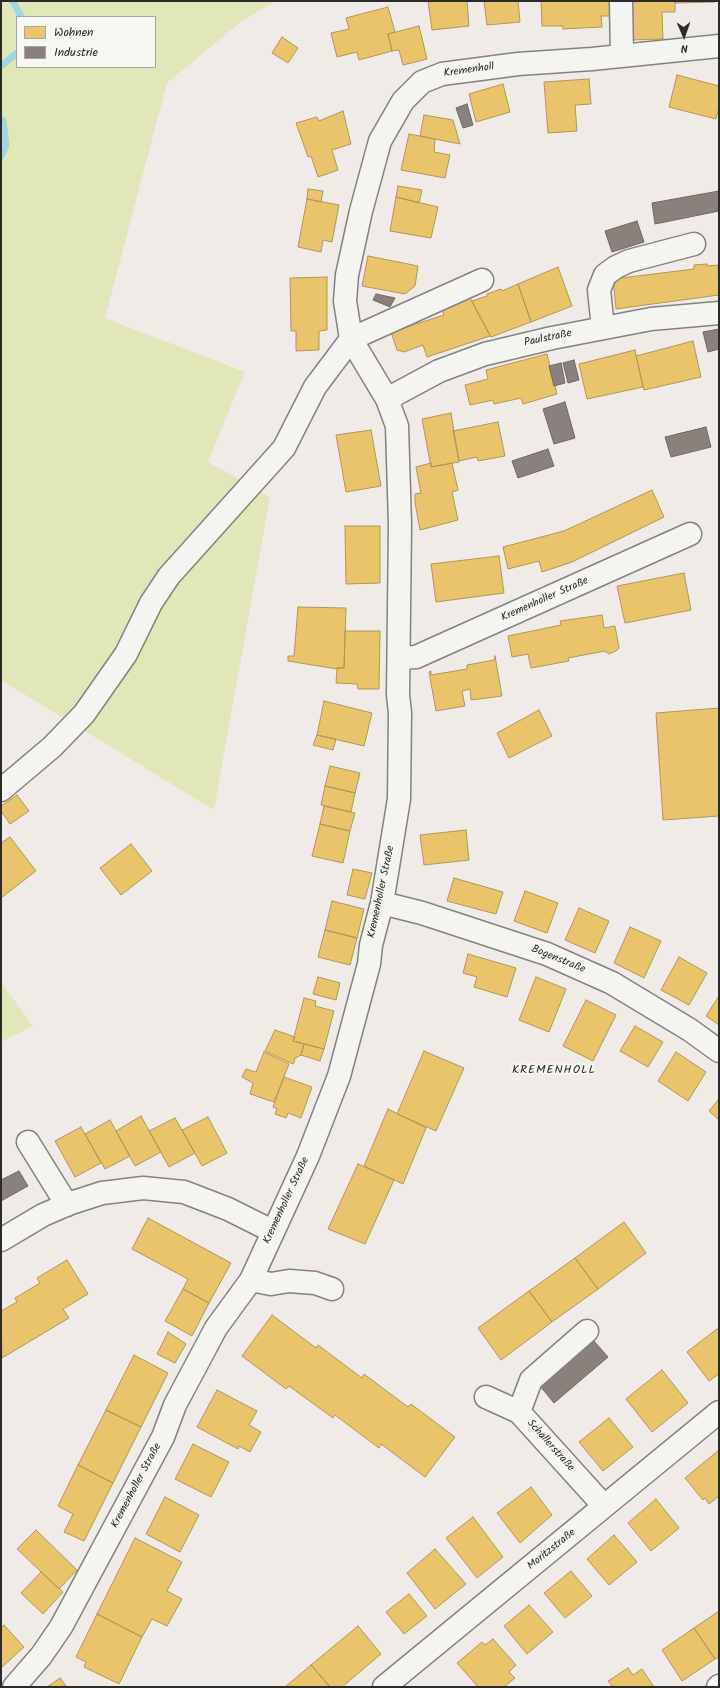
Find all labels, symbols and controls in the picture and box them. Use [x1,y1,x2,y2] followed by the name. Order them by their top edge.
[16,16,156,68] legend
[664,16,704,56] north arrow
[54,23,93,42] text: Wohnen
[681,39,688,57] text: N
[54,43,98,62] text: Industrie
[443,61,495,81] street label: Kremenholl
[523,328,573,350] street label: Paulstraße
[499,575,591,625] street label: Kremenholler Straße
[366,845,398,939] street label: Kremenholler Straße
[529,943,587,977] street label: Bogenstraße
[512,1064,596,1078] district label: KREMENHOLL
[261,1156,313,1246] street label: Kremenholler Straße
[523,1417,577,1475] street label: Schallerstraße
[109,1441,165,1531] street label: Kremenholler Straße
[525,1527,579,1573] street label: Moritzstraße

